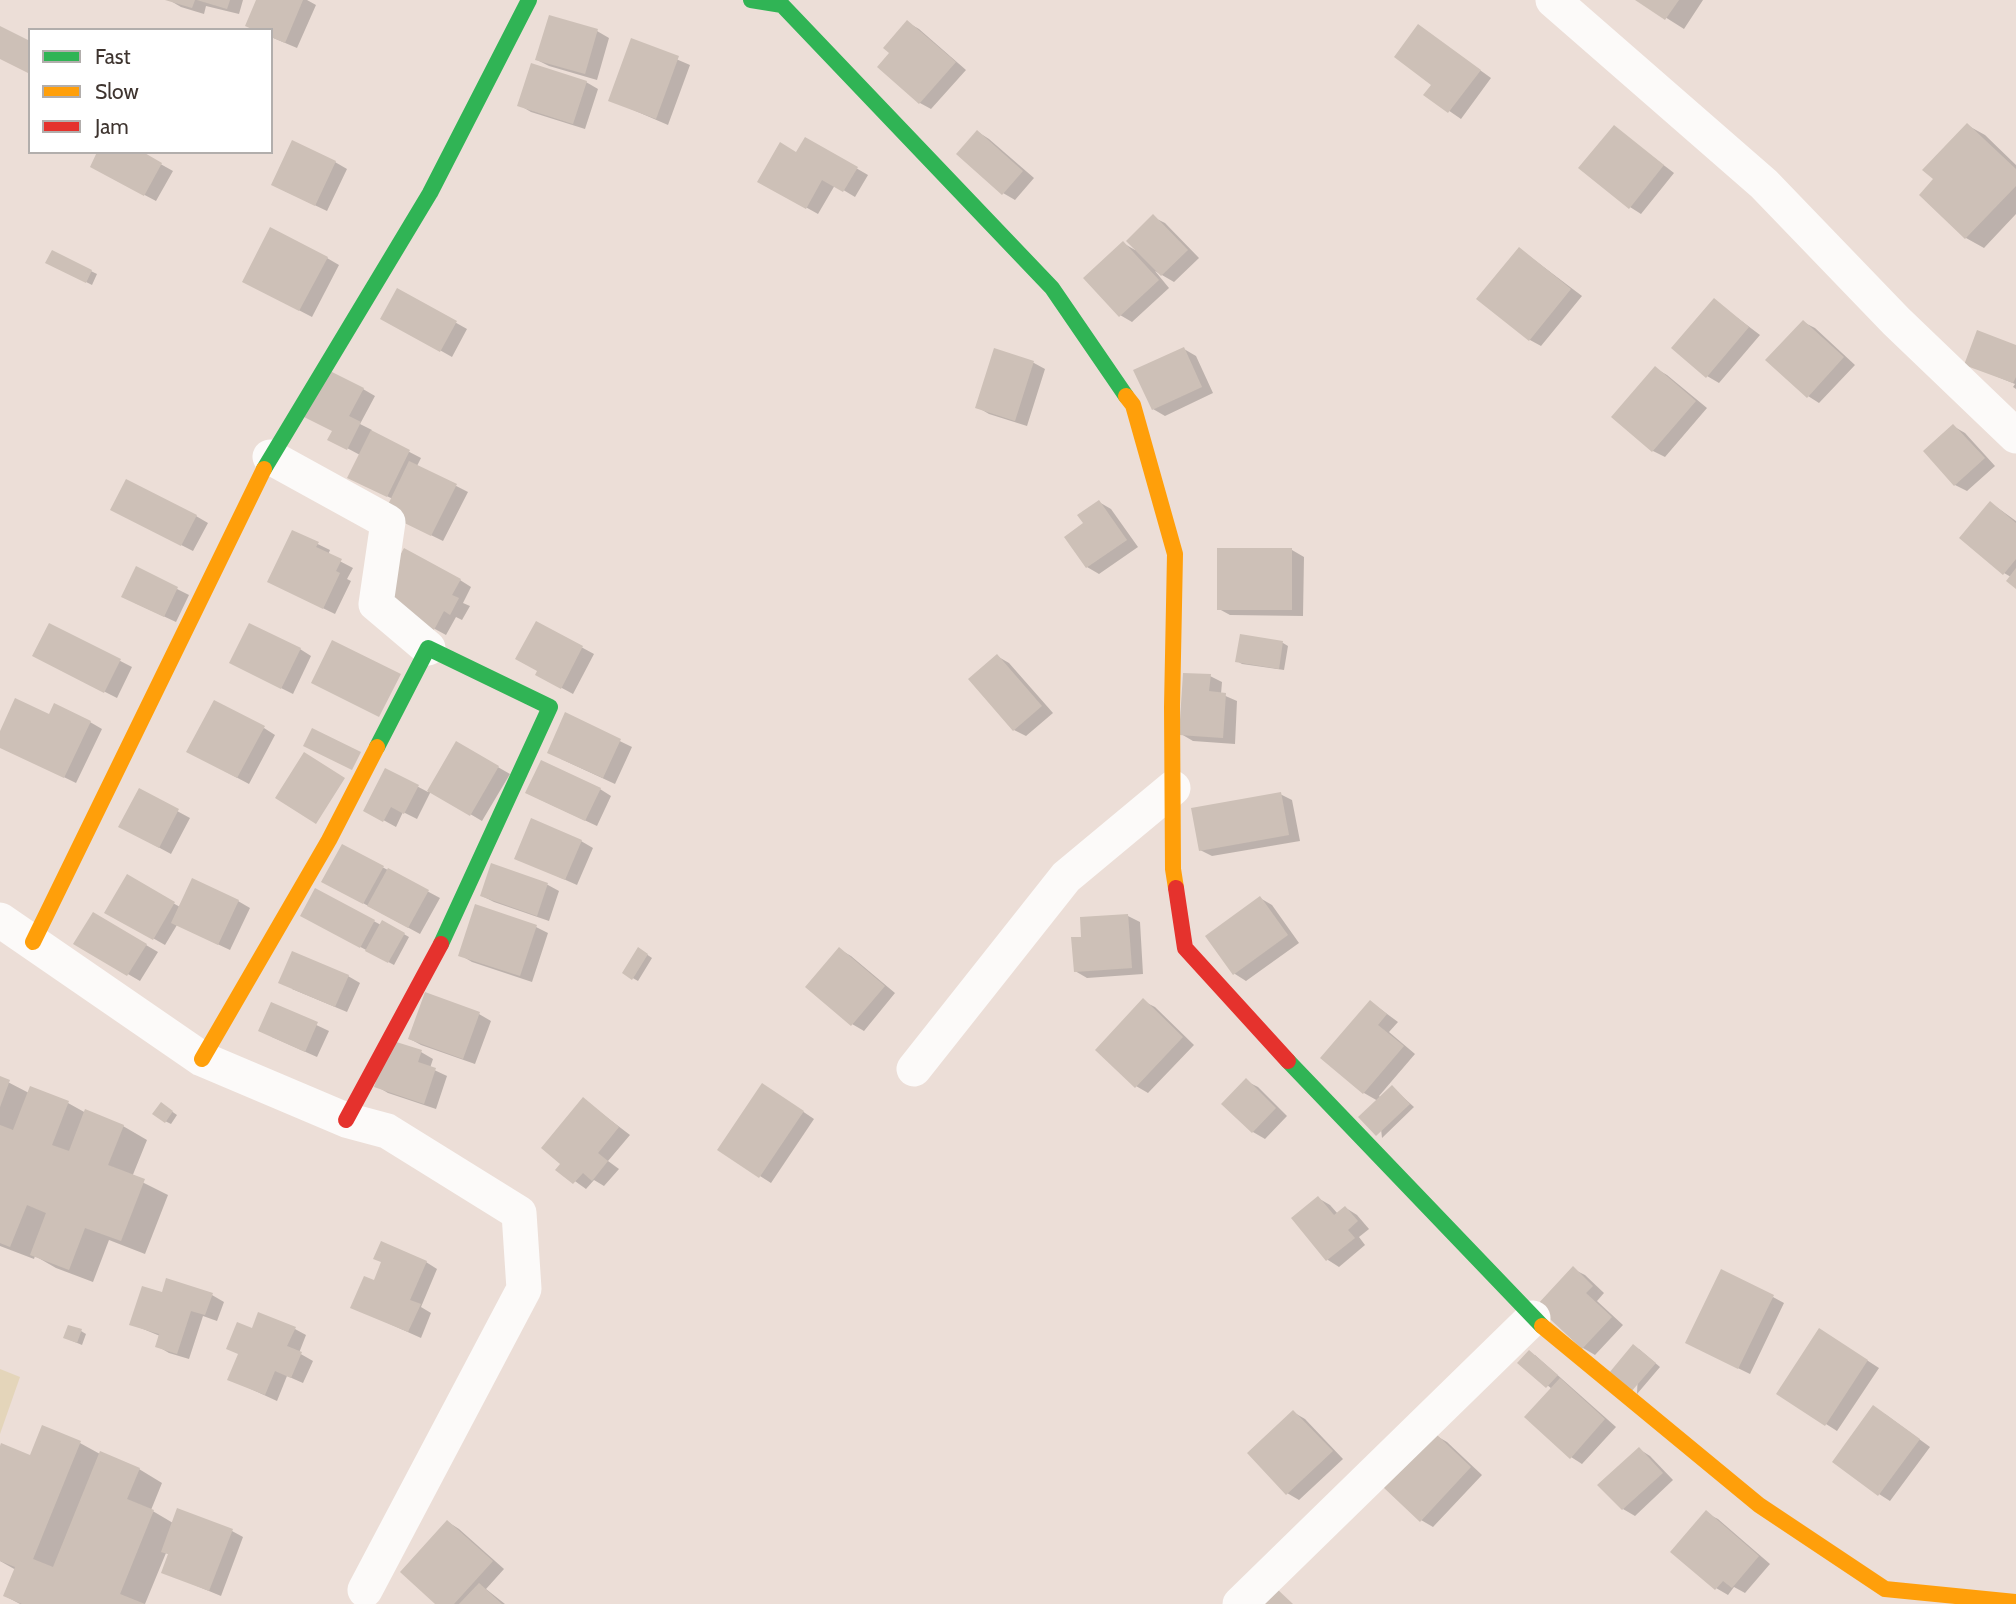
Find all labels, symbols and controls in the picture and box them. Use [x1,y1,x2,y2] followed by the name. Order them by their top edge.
[28,28,273,154] legend
[95,44,131,69] text: Fast
[95,79,139,104] text: Slow
[95,114,129,139] text: Jam

